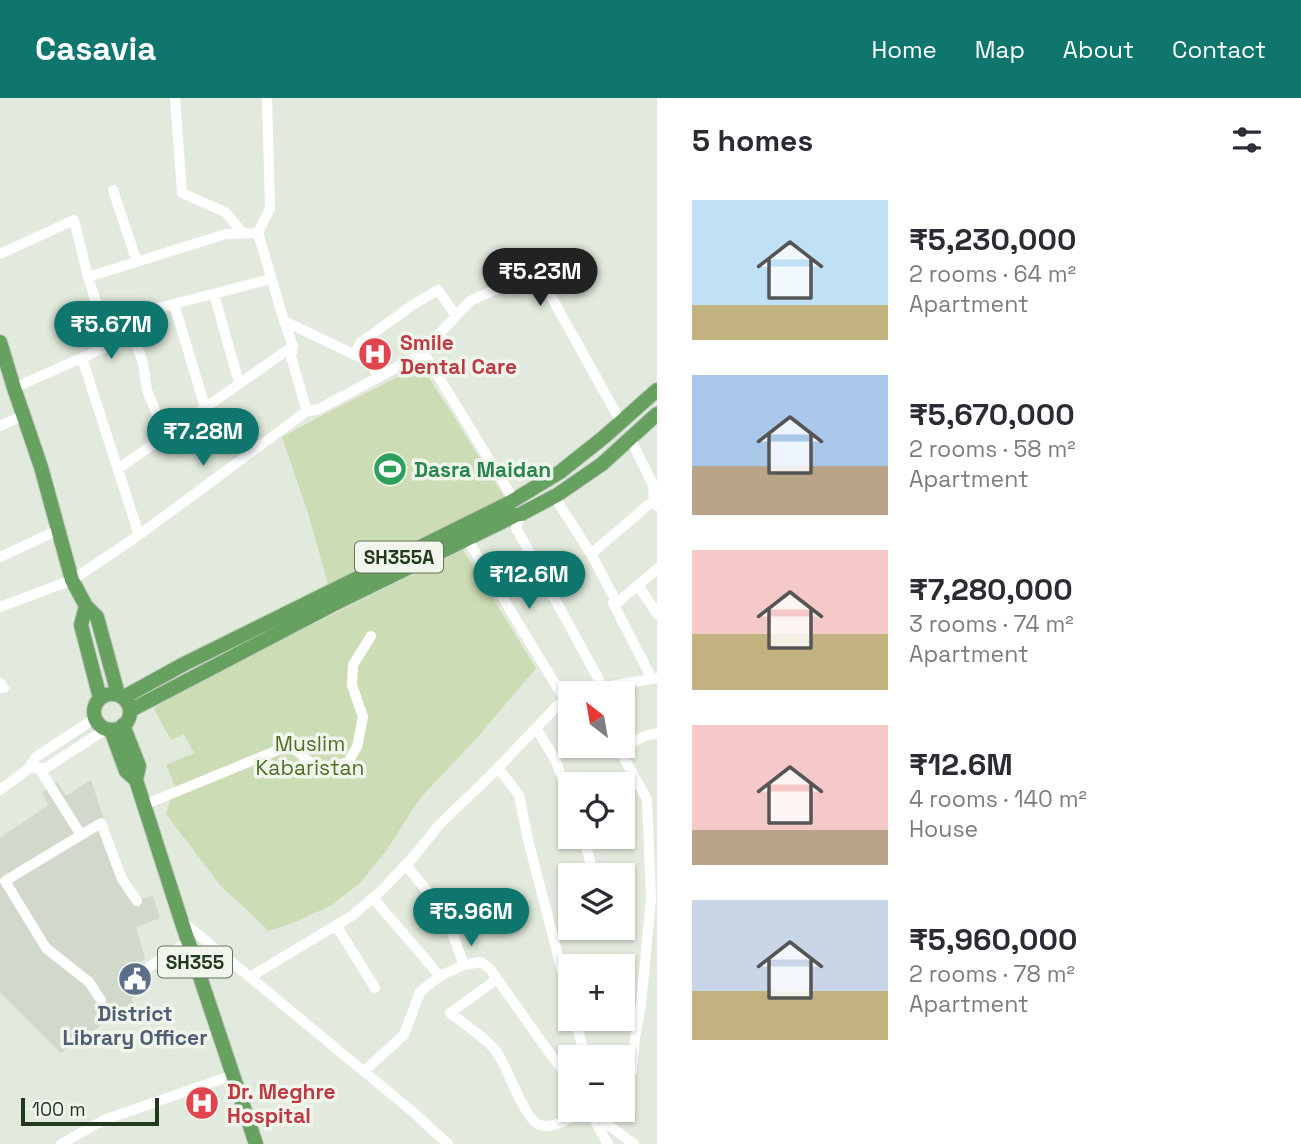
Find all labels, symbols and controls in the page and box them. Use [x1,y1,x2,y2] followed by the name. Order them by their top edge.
[35,28,156,70] text: Casavia
[871,34,937,65] text: Home
[975,34,1025,65] text: Map
[1063,34,1134,65] text: About
[1172,34,1266,65] text: Contact
[692,121,813,160] text: 5 homes
[1228,121,1266,159] icon: filters
[909,220,1076,259] text: ₹5,230,000
[748,228,832,312] icon: home
[483,248,597,308] pin: ₹5.23M
[499,256,581,286] text: ₹5.23M
[909,259,1076,289] text: 2 rooms · 64 m²
[909,289,1029,319] text: Apartment
[54,302,168,361] pin: ₹5.67M
[70,309,152,339] text: ₹5.67M
[400,329,517,380] place label: Smile Dental Care
[356,335,394,373] hospital icon: Smile Dental Care
[909,395,1075,434] text: ₹5,670,000
[748,403,832,487] icon: home
[146,408,260,468] pin: ₹7.28M
[163,416,243,446] text: ₹7.28M
[909,434,1076,464] text: 2 rooms · 58 m²
[371,450,409,488] sports icon: Dasra Maidan
[414,456,551,483] place label: Dasra Maidan
[909,464,1029,494] text: Apartment
[355,542,443,572] road number: SH355A
[472,552,586,611] pin: ₹12.6M
[489,559,569,589] text: ₹12.6M
[909,570,1073,609] text: ₹7,280,000
[748,578,832,662] icon: home
[909,609,1074,639] text: 3 rooms · 74 m²
[909,639,1029,669] text: Apartment
[558,681,635,758] north arrow
[558,681,635,1122] map controls
[256,730,364,781] park label: Muslim Kabaristan
[909,745,1013,784] text: ₹12.6M
[748,753,832,837] icon: home
[558,772,635,849] button: locate
[909,784,1087,814] text: 4 rooms · 140 m²
[909,814,978,844] text: House
[558,863,635,940] button: layers
[414,888,528,948] pin: ₹5.96M
[429,896,513,926] text: ₹5.96M
[909,920,1077,959] text: ₹5,960,000
[748,928,832,1012] icon: home
[158,946,232,978] road number: SH355
[558,954,635,1031] button: +
[909,959,1075,989] text: 2 rooms · 78 m²
[116,960,154,998] public building icon: District Library Officer
[909,989,1029,1019] text: Apartment
[62,1000,208,1051] place label: District Library Officer
[558,1045,635,1122] button: −
[227,1078,336,1129] place label: Dr. Meghre Hospital
[183,1084,221,1122] hospital icon: Dr. Meghre Hospital
[21,1095,159,1127] scale bar
[32,1097,86,1122] text: 100 m

